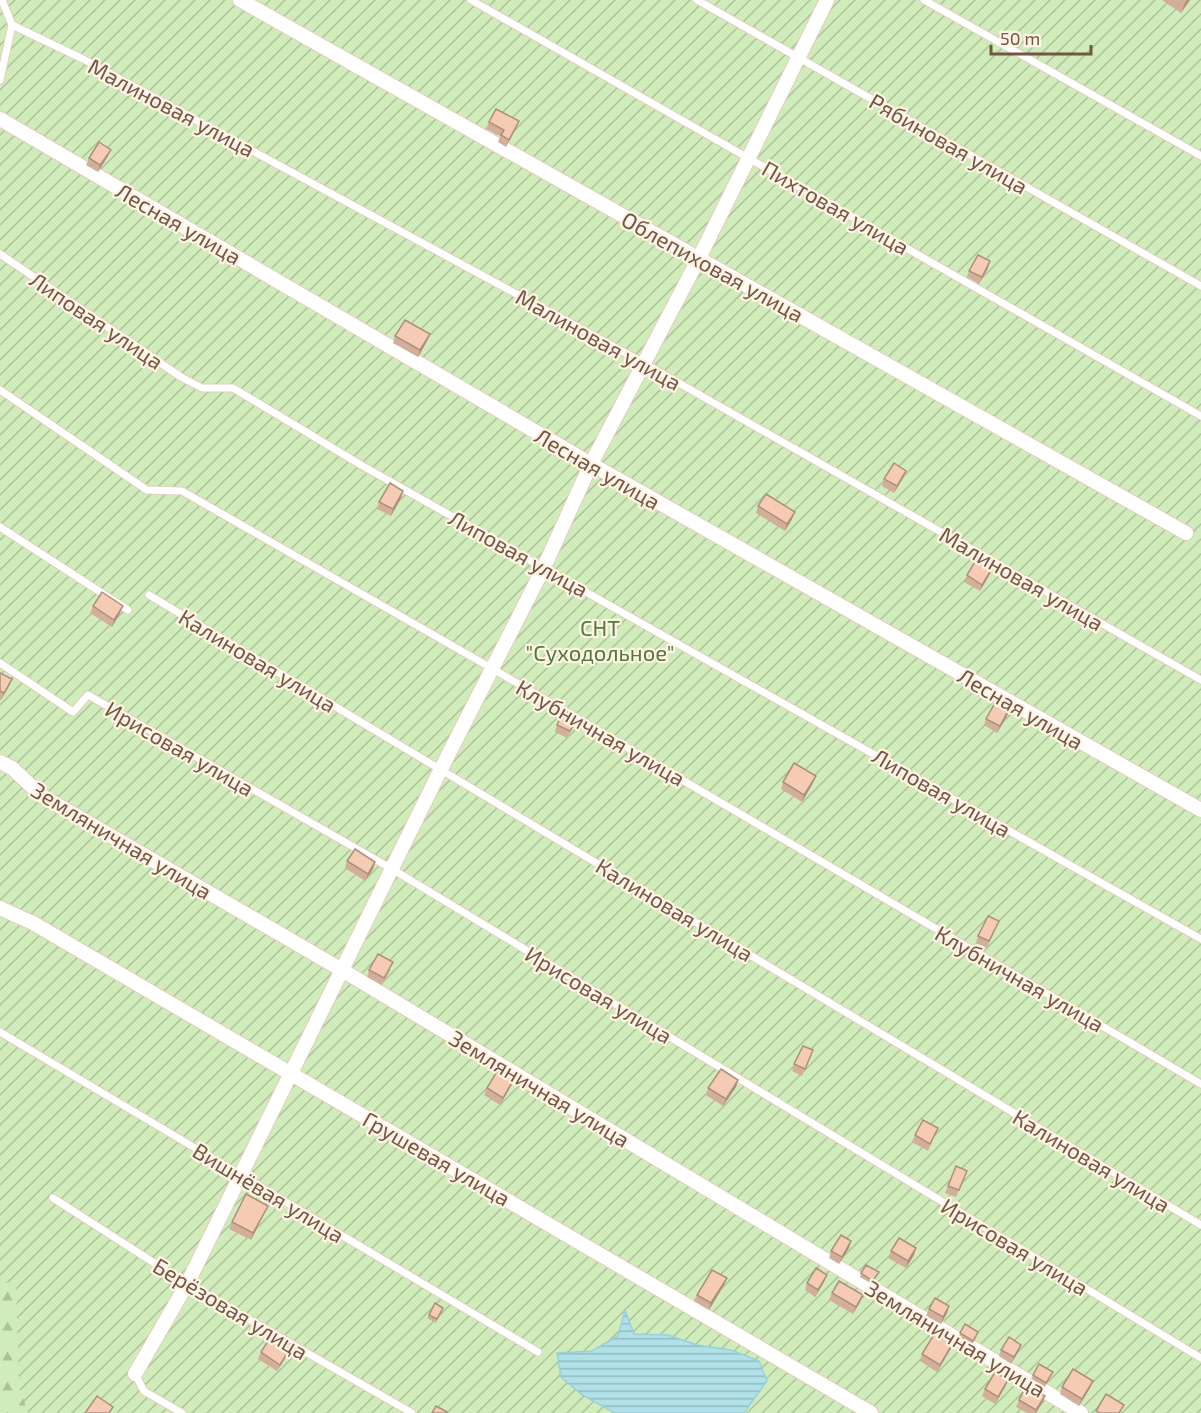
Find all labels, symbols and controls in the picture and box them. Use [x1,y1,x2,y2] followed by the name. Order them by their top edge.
[991,18,1092,56] scale bar
[1000,27,1040,49] text: 50 m
[84,52,260,163] street label: Малиновая улица
[865,87,1033,200] street label: Рябиновая улица
[757,154,914,260] street label: Пихтовая улица
[111,177,246,270] street label: Лесная улица
[617,205,808,328] street label: Облепиховая улица
[25,266,169,375] street label: Липовая улица
[511,283,686,396] street label: Малиновая улица
[530,422,665,515] street label: Лесная улица
[444,504,593,603] street label: Липовая улица
[935,521,1108,636] street label: Малиновая улица
[174,603,341,718] street label: Калиновая улица
[525,614,675,666] park label: СНТ "Суходольное"
[953,662,1088,755] street label: Лесная улица
[511,673,690,792] street label: Клубничная улица
[101,695,259,802] street label: Ирисовая улица
[868,742,1016,843] street label: Липовая улица
[27,776,217,905] street label: Земляничная улица
[591,852,758,967] street label: Калиновая улица
[930,919,1109,1038] street label: Клубничная улица
[520,940,677,1049] street label: Ирисовая улица
[445,1024,635,1153] street label: Земляничная улица
[1008,1103,1175,1218] street label: Калиновая улица
[358,1105,515,1212] street label: Грушевая улица
[188,1137,349,1248] street label: Вишнёвая улица
[936,1192,1093,1301] street label: Ирисовая улица
[148,1252,313,1365] street label: Берёзовая улица
[861,1274,1051,1403] street label: Земляничная улица

